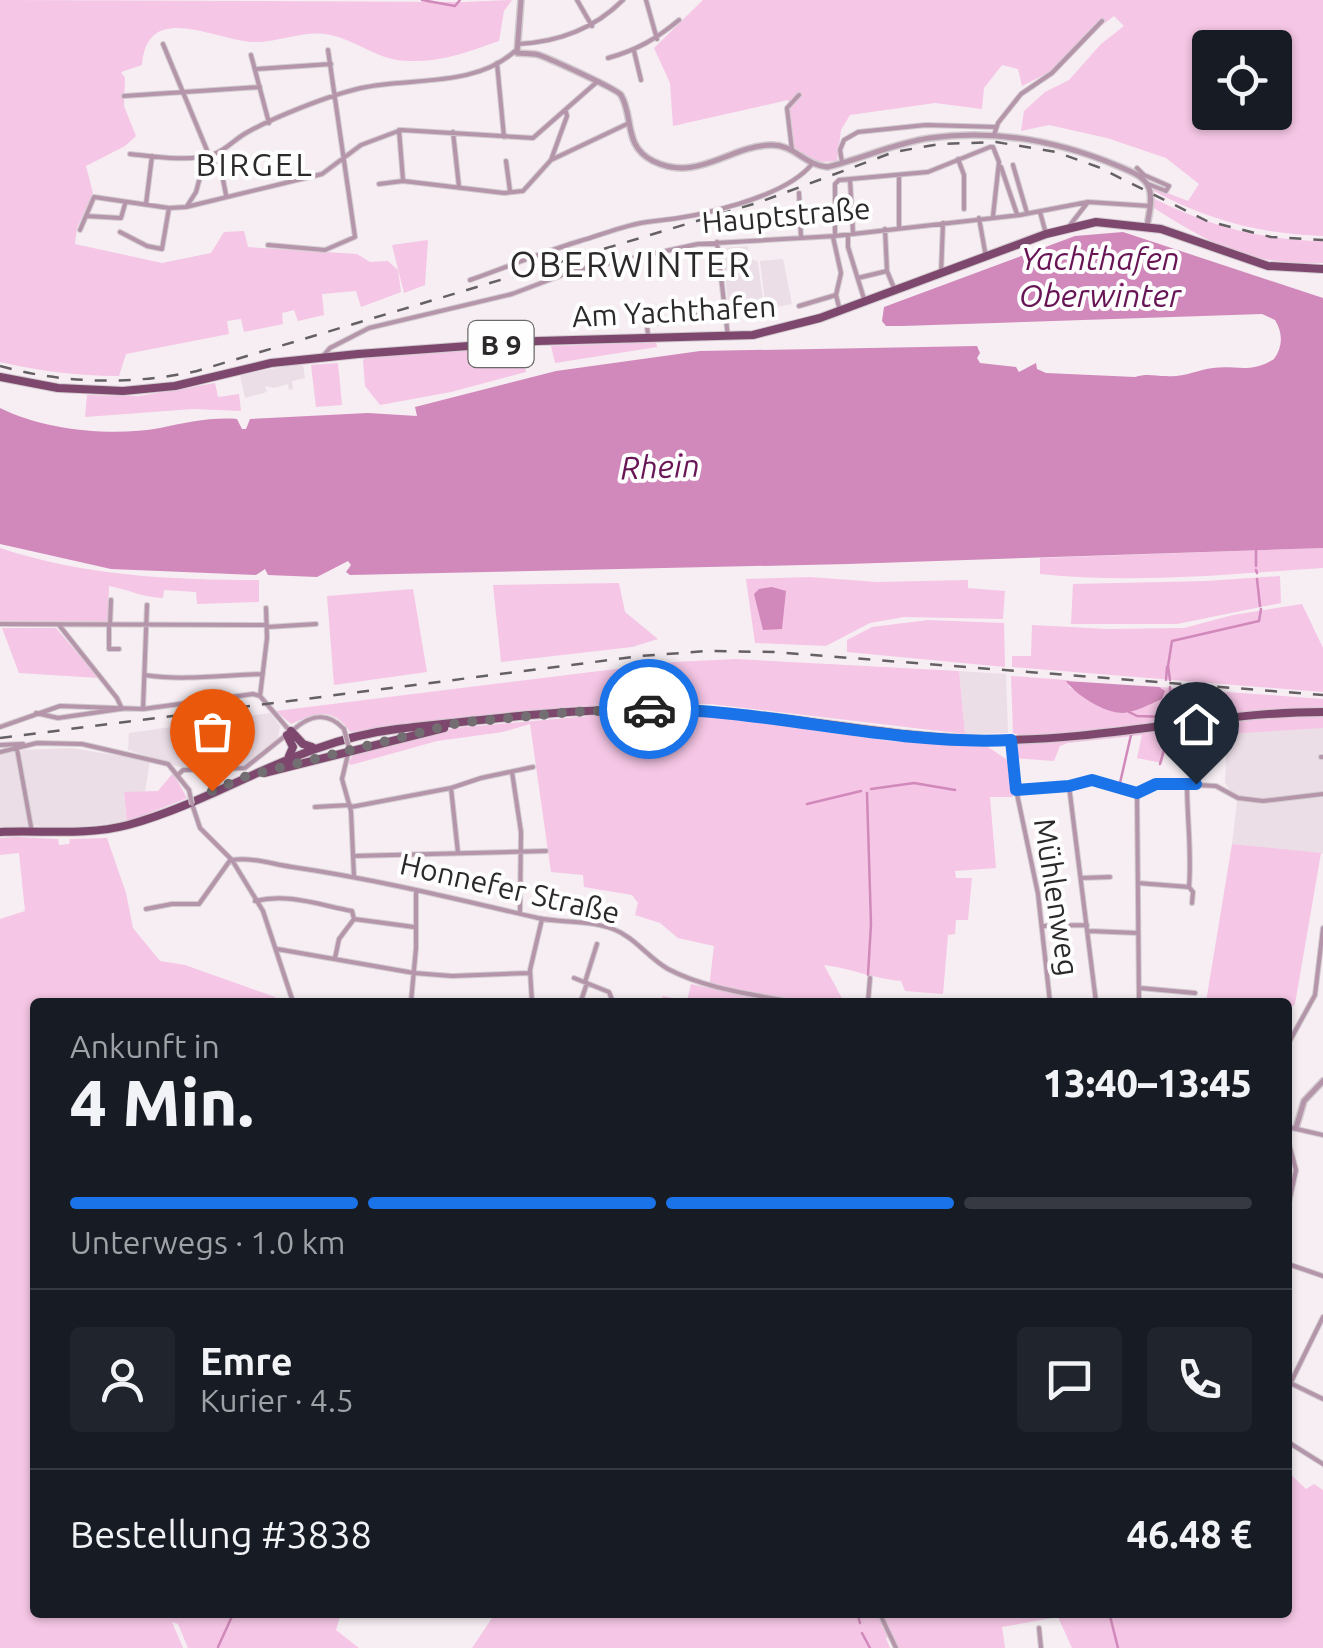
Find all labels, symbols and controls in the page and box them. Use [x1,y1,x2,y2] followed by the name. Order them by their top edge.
[1192,30,1292,130] map controls
[1192,30,1292,130] button: locate
[196,146,314,182] district label: BIRGEL
[700,191,872,239] street label: Hauptstraße
[1019,240,1182,313] water label: Yachthafen Oberwinter
[509,244,753,284] district label: OBERWINTER
[571,289,777,333] street label: Am Yachthafen
[468,321,534,367] road number: B 9
[620,447,700,485] water label: Rhein
[599,659,699,759] courier
[622,682,677,737] icon: car
[1154,682,1239,785] pin
[170,689,255,792] pin
[1169,697,1224,752] icon: home
[185,704,240,759] icon: bag
[1028,816,1086,978] street label: Mühlenweg
[397,846,623,930] street label: Honnefer Straße
[70,1028,220,1064] text: Ankunft in
[1043,1062,1252,1104] text: 13:40–13:45
[70,1065,254,1138] text: 4 Min.
[70,1224,345,1260] text: Unterwegs · 1.0 km
[70,1327,175,1432] button: person
[1017,1327,1122,1432] button: chat
[1147,1327,1252,1432] button: phone
[200,1340,293,1382] text: Emre
[200,1382,354,1418] text: Kurier · 4.5
[70,1513,372,1555] text: Bestellung #3838
[1126,1513,1252,1555] text: 46.48 €

